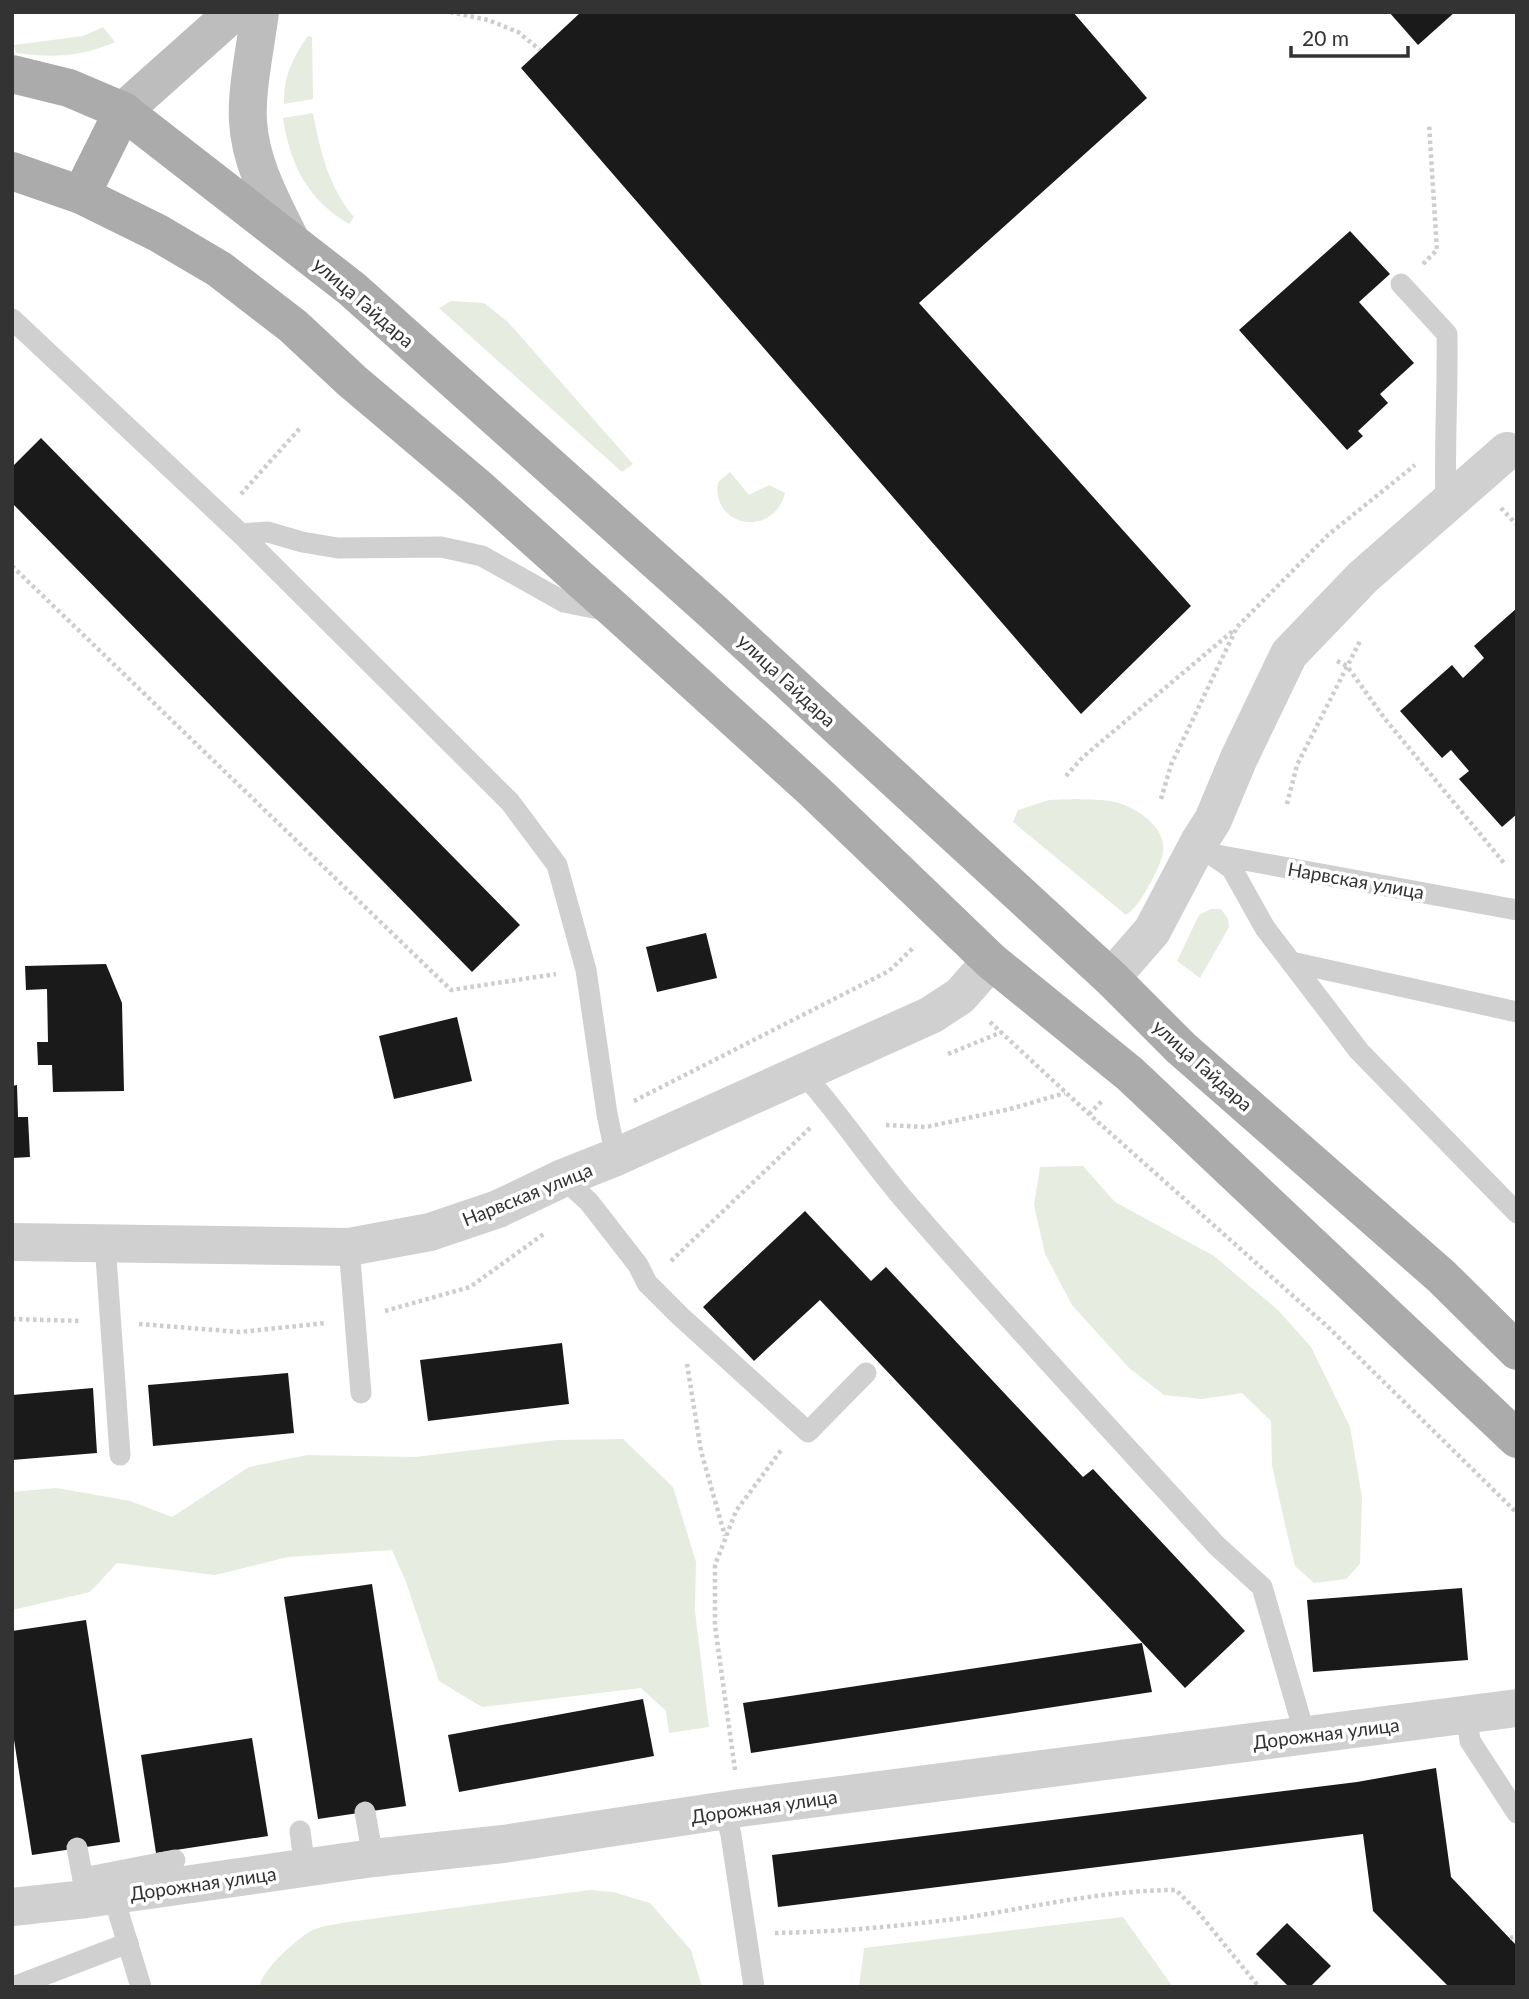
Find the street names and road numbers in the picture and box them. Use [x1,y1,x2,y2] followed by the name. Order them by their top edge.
[309,252,419,352] street label: улица Гайдара
[733,629,841,731] street label: улица Гайдара
[1286,857,1426,903] street label: Нарвская улица
[1149,1014,1257,1116] street label: улица Гайдара
[459,1157,595,1231] street label: Нарвская улица
[1251,1713,1401,1753] street label: Дорожная улица
[689,1784,839,1828] street label: Дорожная улица
[128,1861,278,1905] street label: Дорожная улица

